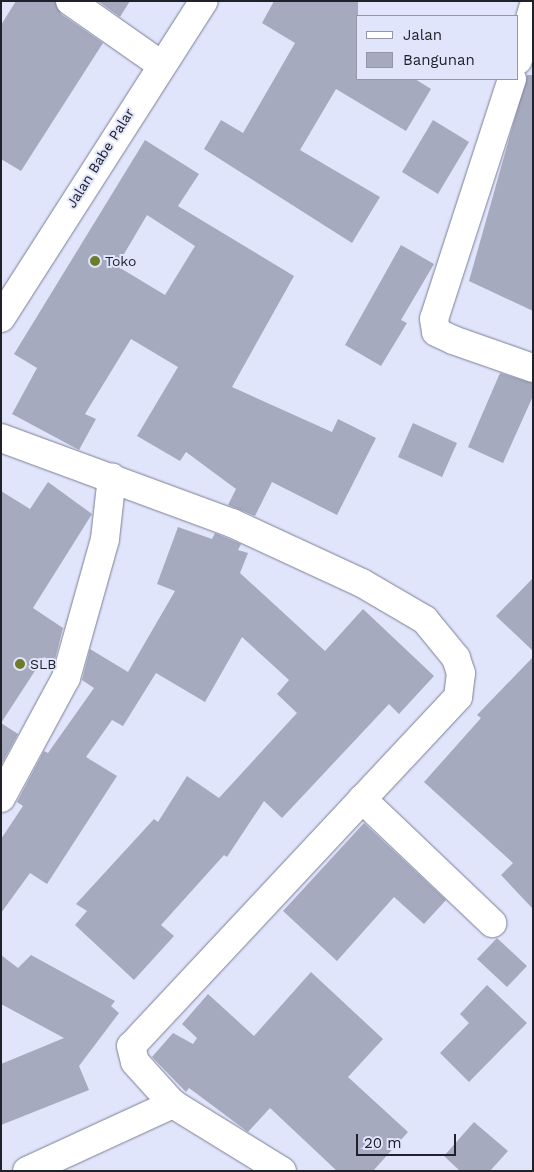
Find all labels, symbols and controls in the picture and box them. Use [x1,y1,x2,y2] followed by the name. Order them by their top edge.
[356,15,519,80] legend
[403,26,442,44] text: Jalan
[403,51,475,69] text: Bangunan
[63,105,137,211] street label: Jalan Babe Palar
[105,253,136,269] place label: Toko
[89,255,101,267] marker: Toko
[30,656,56,672] place label: SLB
[14,658,26,670] marker: SLB
[359,1124,459,1156] scale bar
[364,1134,402,1152] text: 20 m

